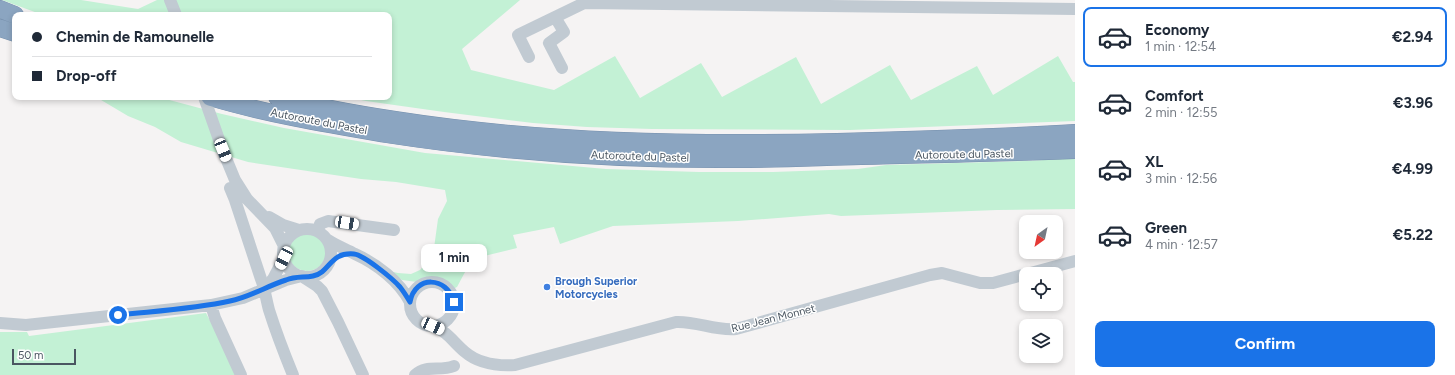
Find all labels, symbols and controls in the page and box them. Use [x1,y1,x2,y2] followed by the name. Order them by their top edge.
[1097,19,1133,55] icon: car
[1145,21,1210,39] text: Economy
[56,28,214,46] text: Chemin de Ramounelle
[1392,28,1433,46] text: €2.94
[1145,39,1216,54] text: 1 min · 12:54
[56,67,117,85] text: Drop-off
[1097,85,1133,121] icon: car
[1145,87,1204,105] text: Comfort
[1393,94,1433,112] text: €3.96
[1145,105,1217,120] text: 2 min · 12:55
[270,106,368,137] street label: Autoroute du Pastel
[213,137,233,163] car
[915,147,1013,162] street label: Autoroute du Pastel
[591,148,689,165] street label: Autoroute du Pastel
[1097,151,1133,187] icon: car
[1145,153,1163,171] text: XL
[1392,160,1433,178] text: €4.99
[1145,171,1217,186] text: 3 min · 12:56
[334,215,360,231] car
[1019,215,1063,259] north arrow
[1019,215,1063,363] map controls
[1097,217,1133,253] icon: car
[1145,219,1187,237] text: Green
[1393,226,1433,244] text: €5.22
[1145,237,1218,252] text: 4 min · 12:57
[421,244,487,272] callout: 1 min
[273,245,295,271] car
[439,250,469,265] text: 1 min
[1019,267,1063,311] button: locate
[555,275,638,301] place label: Brough Superior Motorcycles
[542,282,552,292] marker: Brough Superior Motorcycles
[445,293,463,311] route end
[730,302,816,335] street label: Rue Jean Monnet
[109,306,127,324] route start
[420,316,446,336] car
[1019,319,1063,363] button: layers
[1095,321,1435,367] button: Confirm
[12,347,76,366] scale bar
[18,349,43,362] text: 50 m

